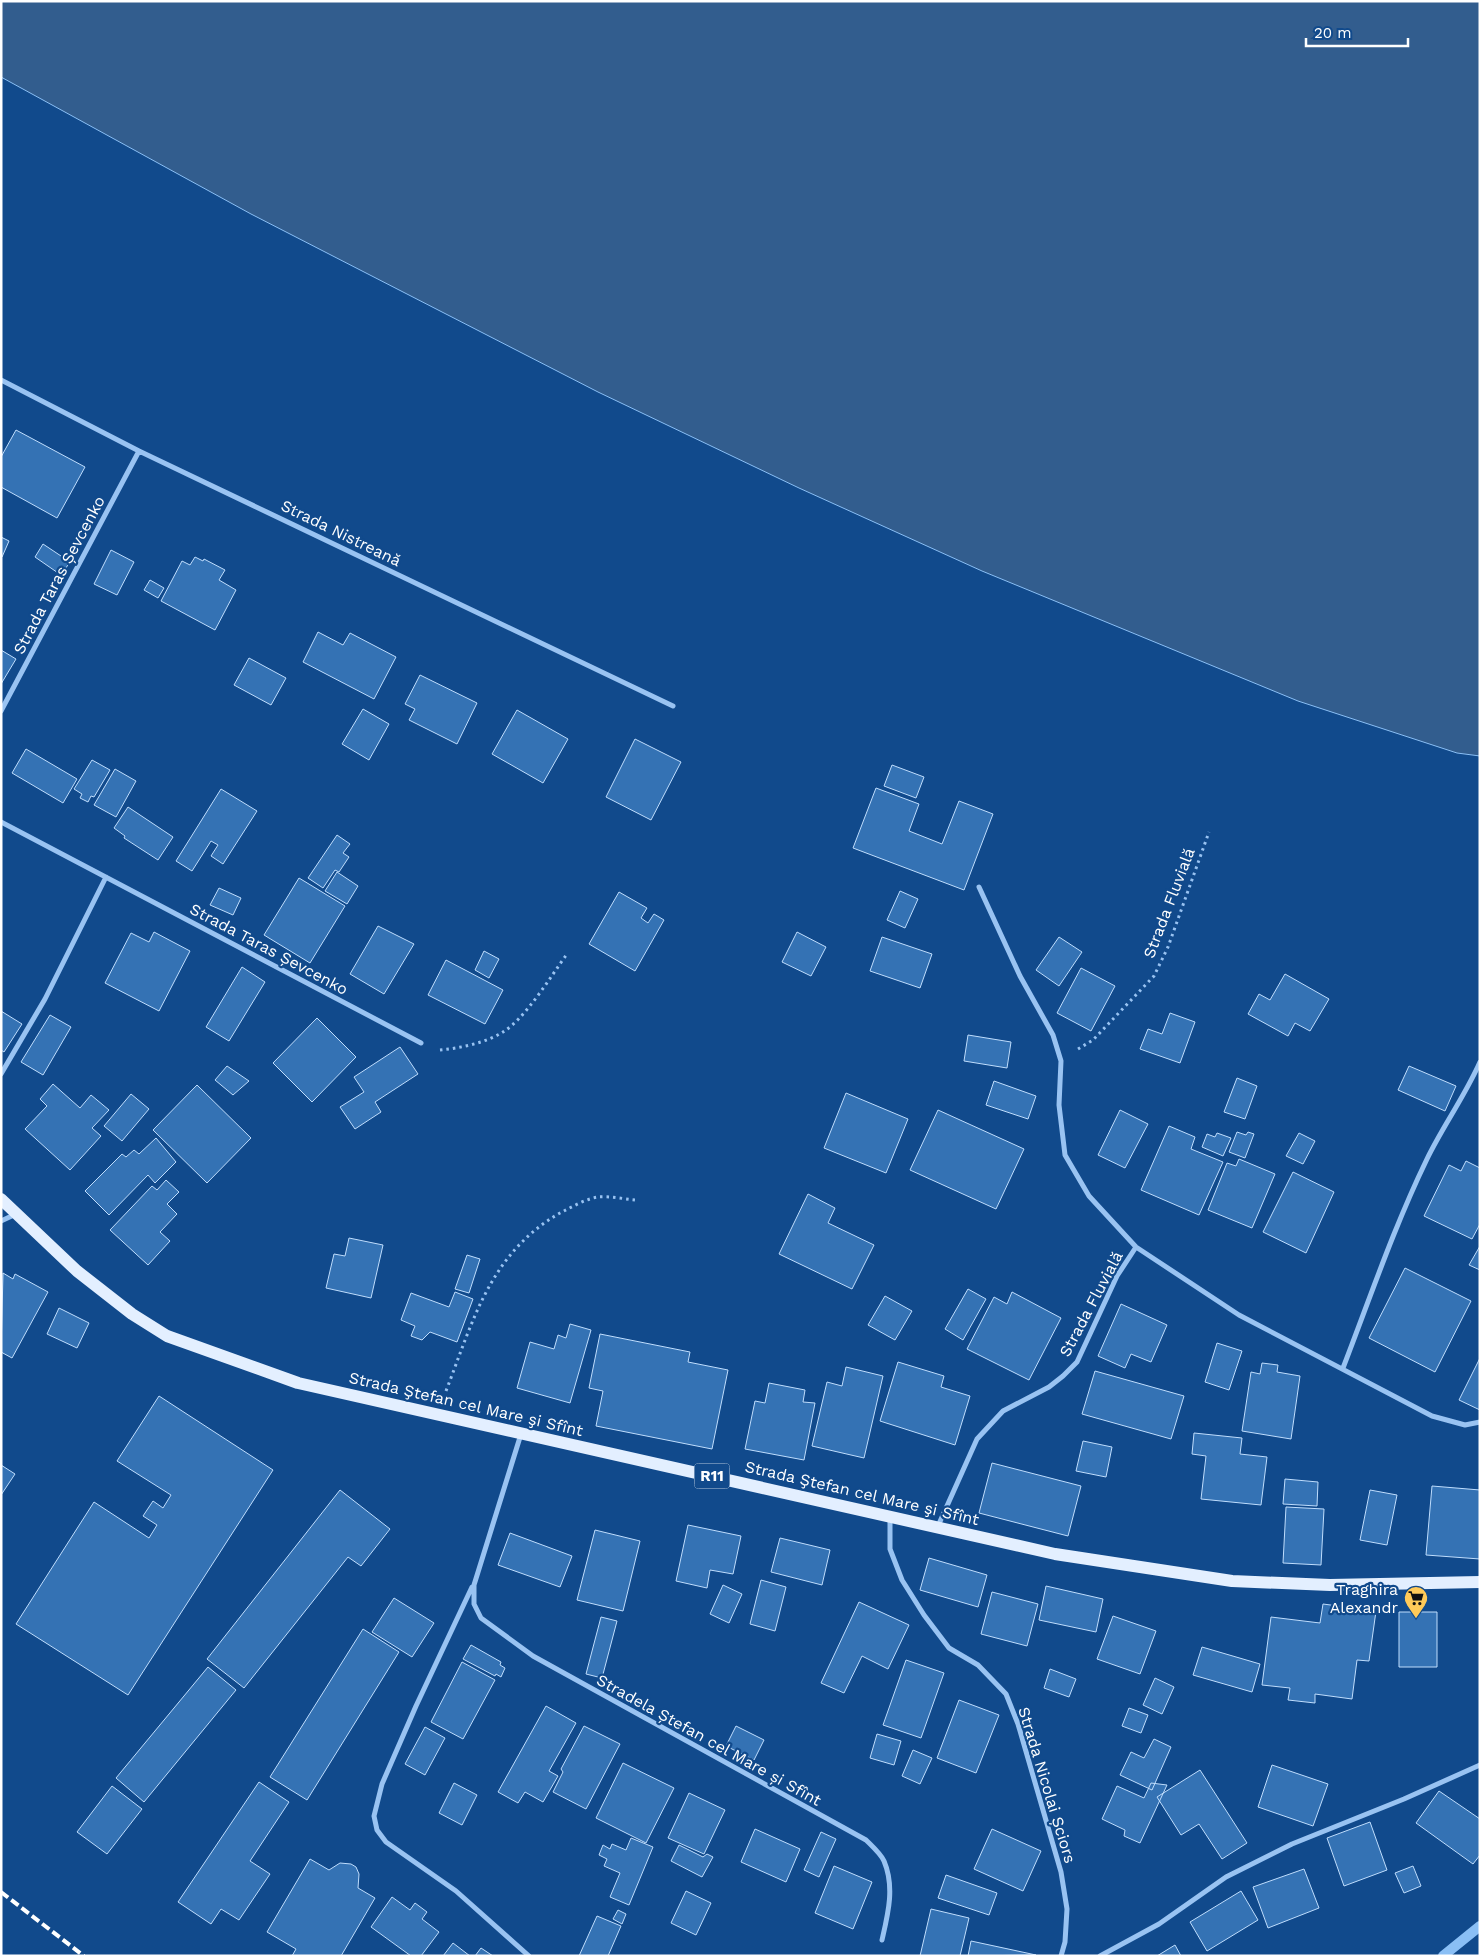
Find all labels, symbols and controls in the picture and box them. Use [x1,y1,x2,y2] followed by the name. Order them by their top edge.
[1306,15,1408,47] scale bar
[1314,24,1352,42] text: 20 m
[9,493,109,657] street label: Strada Taras Șevcenko
[278,496,404,570] street label: Strada Nistreană
[1139,845,1199,961] street label: Strada Fluvială
[187,899,351,999] street label: Strada Taras Șevcenko
[1055,1248,1127,1360] street label: Strada Fluvială
[347,1368,585,1440] street label: Strada Ştefan cel Mare şi Sfînt
[743,1457,981,1529] street label: Strada Ştefan cel Mare şi Sfînt
[694,1464,730,1488] road number: R11
[1330,1580,1398,1617] place label: Traghira Alexandr
[1403,1585,1429,1619] supermarket icon: Traghira Alexandr
[593,1670,825,1810] street label: Stradela Ștefan cel Mare și Sfînt
[1014,1705,1080,1865] street label: Strada Nicolai Șciors

